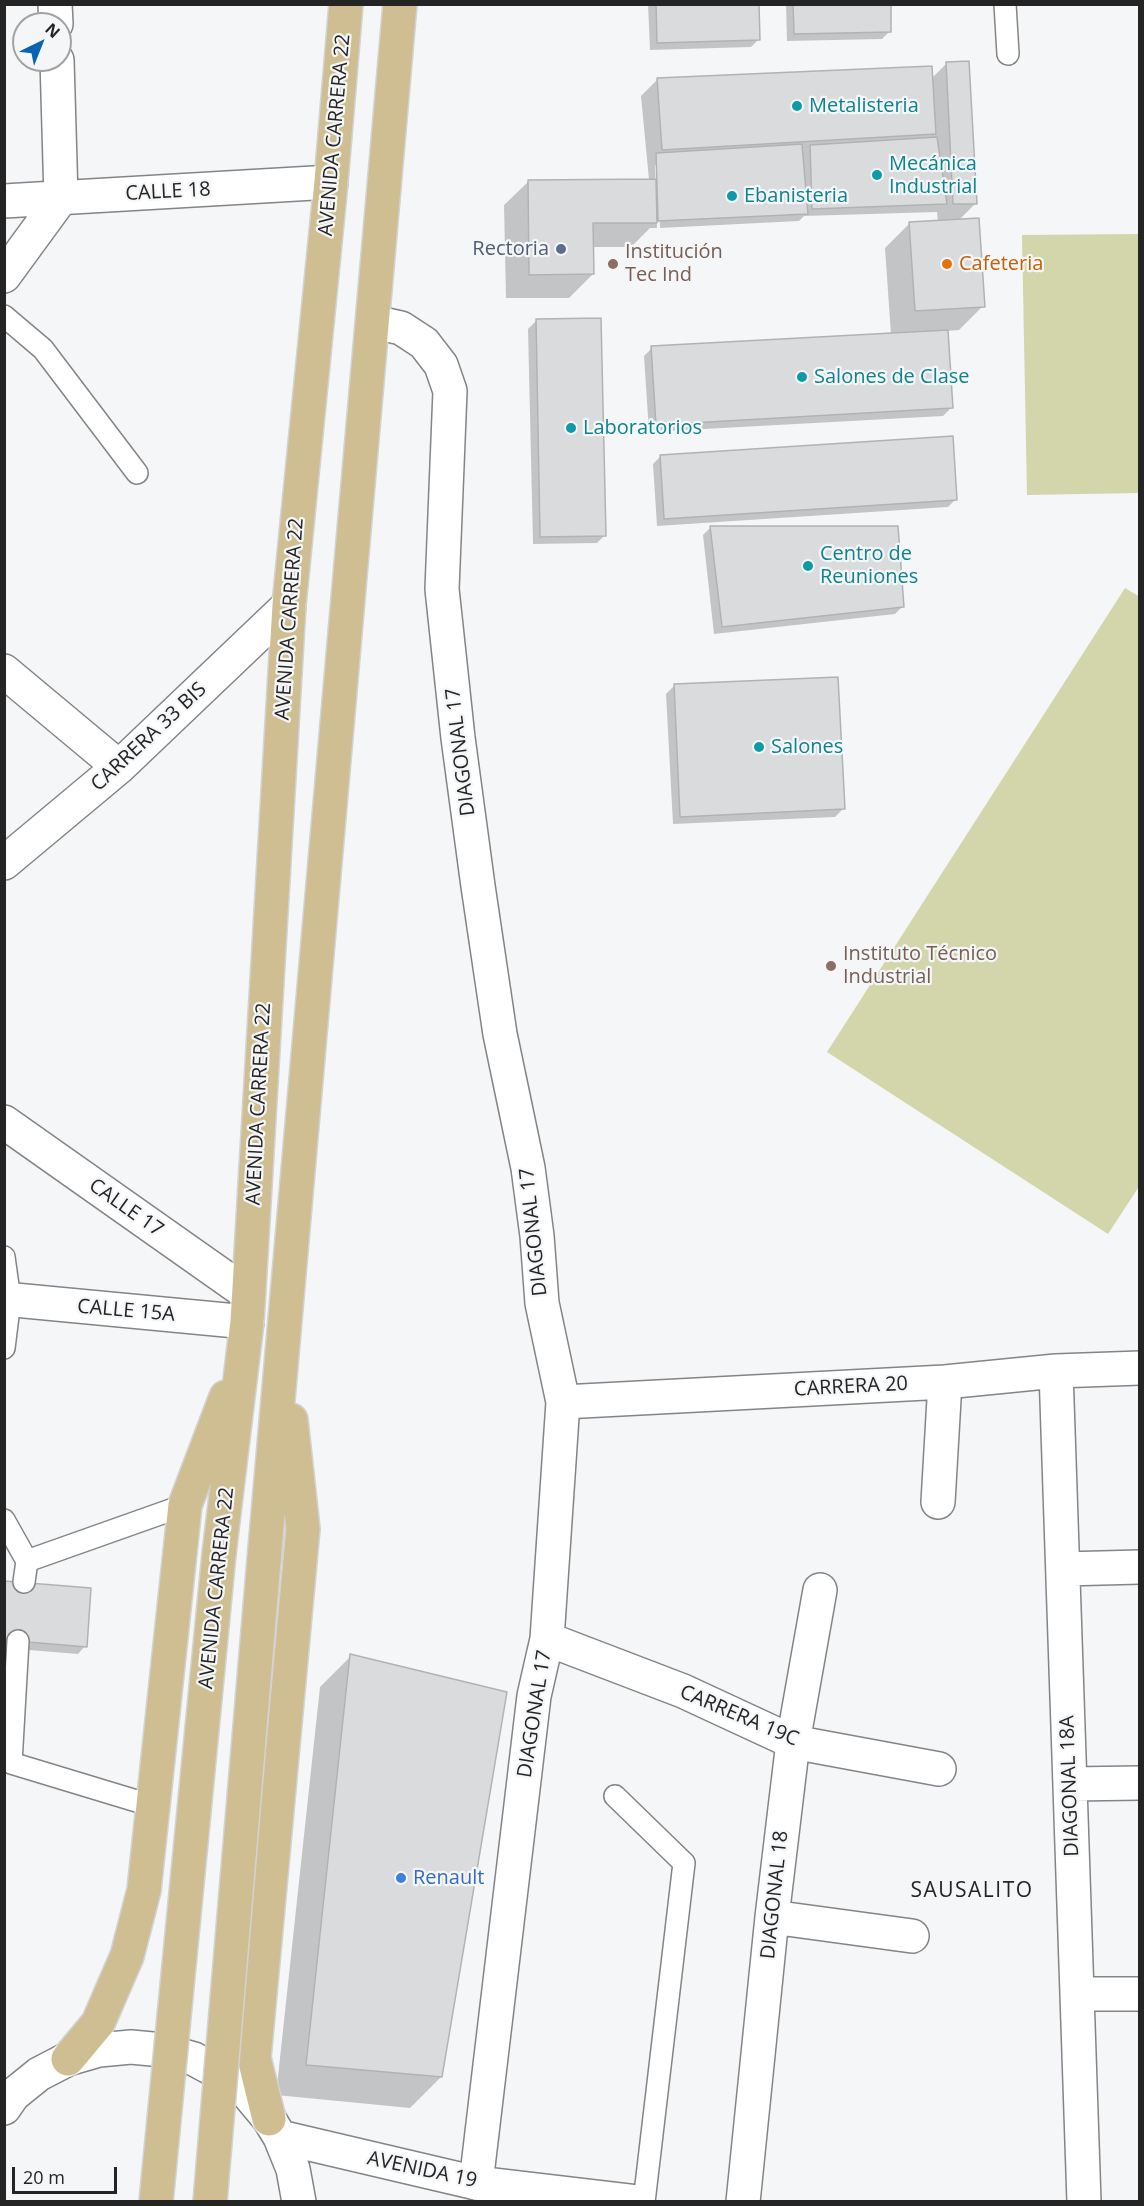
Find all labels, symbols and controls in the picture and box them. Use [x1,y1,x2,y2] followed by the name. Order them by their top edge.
[12,12,72,72] north arrow
[41,18,65,43] text: N
[314,33,356,237] street label: AVENIDA CARRERA 22
[809,94,919,118] place label: Metalisteria
[790,99,804,113] marker: Metalisteria
[889,152,977,199] place label: Mecánica Industrial
[870,168,884,182] marker: Mecánica Industrial
[125,178,211,206] street label: CALLE 18
[744,184,848,208] place label: Ebanisteria
[725,189,739,203] marker: Ebanisteria
[472,237,549,261] place label: Rectoria
[625,240,723,287] place label: Institución Tec Ind
[554,242,568,256] marker: Rectoria
[959,252,1043,276] place label: Cafeteria
[606,257,620,271] marker: Institución Tec Ind
[940,257,954,271] marker: Cafeteria
[814,365,970,389] place label: Salones de Clase
[795,370,809,384] marker: Salones de Clase
[583,416,702,440] place label: Laboratorios
[564,421,578,435] marker: Laboratorios
[271,517,309,721] street label: AVENIDA CARRERA 22
[820,542,918,589] place label: Centro de Reuniones
[801,559,815,573] marker: Centro de Reuniones
[86,677,212,797] street label: CARRERA 33 BIS
[441,686,481,818] street label: DIAGONAL 17
[771,735,843,759] place label: Salones
[752,740,766,754] marker: Salones
[843,942,997,989] place label: Instituto Técnico Industrial
[824,959,838,973] marker: Instituto Técnico Industrial
[242,1002,276,1206] street label: AVENIDA CARRERA 22
[515,1167,553,1297] street label: DIAGONAL 17
[84,1174,168,1242] street label: CALLE 17
[76,1295,176,1327] street label: CALLE 15A
[793,1372,909,1402] street label: CARRERA 20
[194,1486,240,1690] street label: AVENIDA CARRERA 22
[513,1648,557,1780] street label: DIAGONAL 17
[676,1680,802,1752] street label: CARRERA 19C
[1056,1715,1084,1857] street label: DIAGONAL 18A
[756,1830,794,1960] street label: DIAGONAL 18
[413,1866,484,1890] place label: Renault
[394,1871,408,1885] marker: Renault
[910,1878,1034,1904] district label: SAUSALITO
[365,2147,479,2193] street label: AVENIDA 19
[15,2155,120,2193] scale bar
[23,2165,65,2189] text: 20 m

